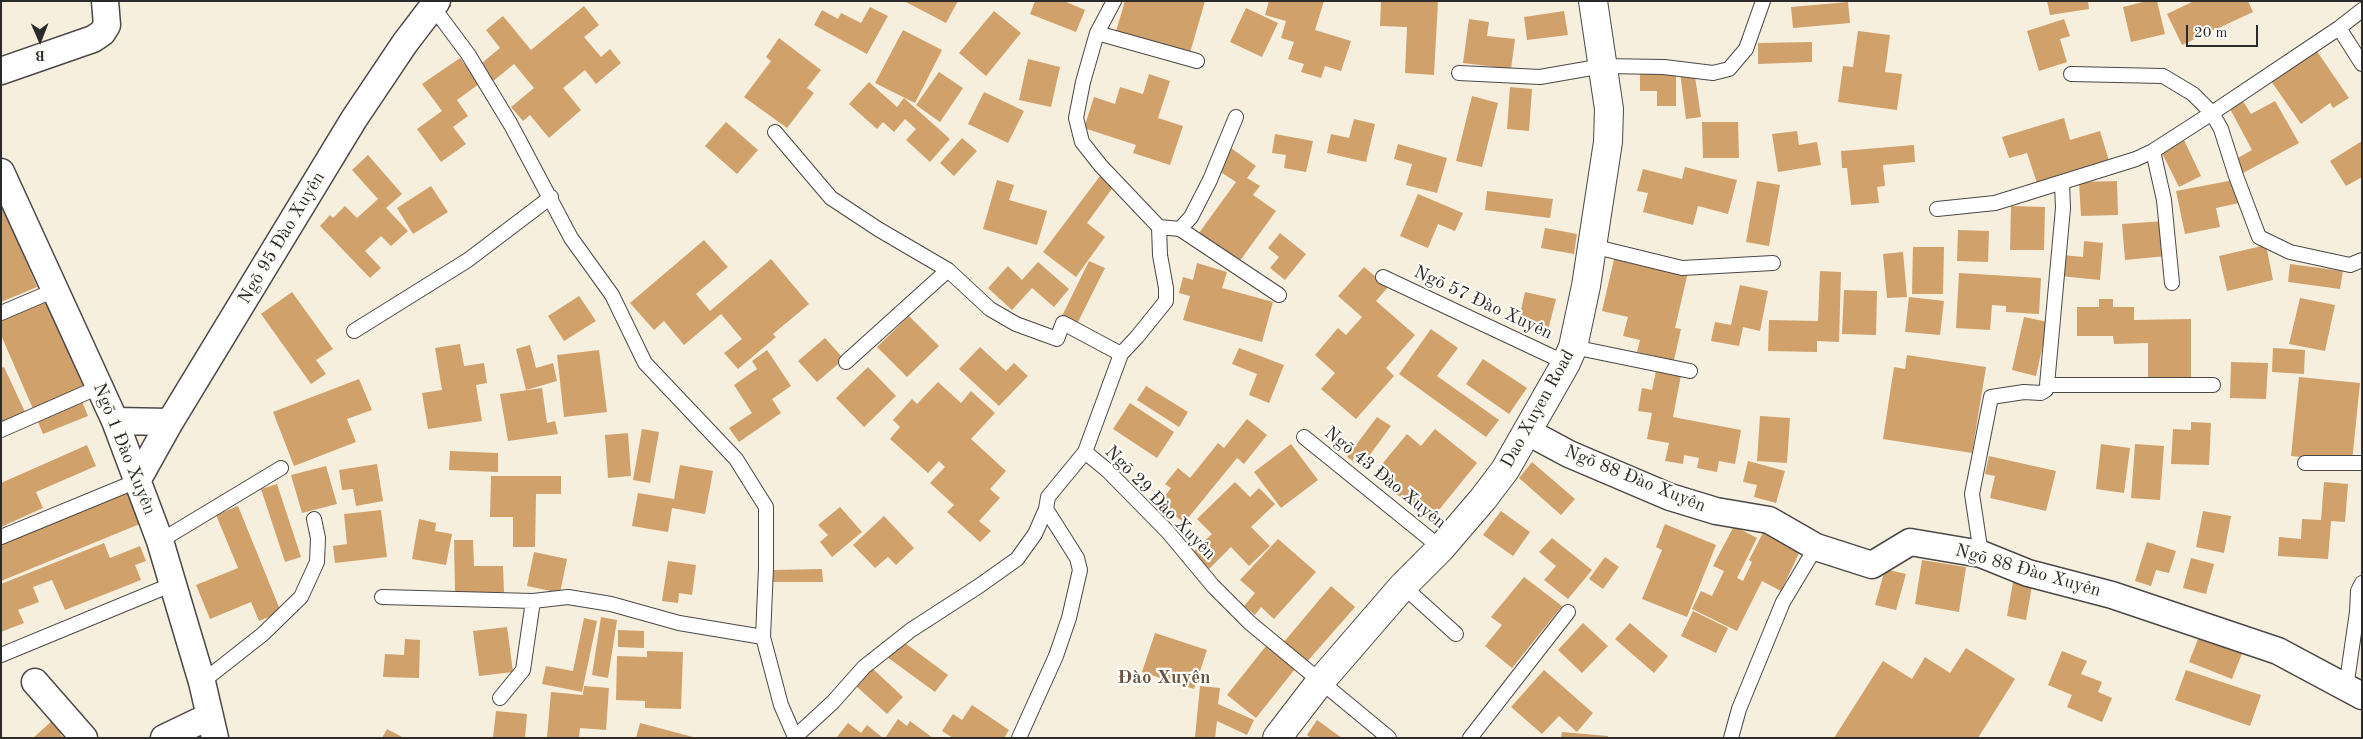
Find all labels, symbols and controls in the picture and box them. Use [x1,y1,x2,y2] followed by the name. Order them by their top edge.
[15,15,65,65] north arrow
[2188,15,2260,47] scale bar
[2194,26,2228,41] text: 20 m
[35,48,45,62] text: B
[234,168,330,308] street label: Ngõ 95 Đào Xuyên
[1410,261,1556,345] street label: Ngõ 57 Đào Xuyên
[1497,346,1579,472] street label: Dao Xuyen Road
[88,380,160,518] street label: Ngõ 1 Đào Xuyên
[1320,422,1450,534] street label: Ngõ 43 Đào Xuyên
[1100,441,1220,565] street label: Ngõ 29 Đào Xuyên
[1561,441,1709,517] street label: Ngõ 88 Đào Xuyên
[1953,540,2103,602] street label: Ngõ 88 Đào Xuyên
[1117,667,1211,689] district label: Đào Xuyên

